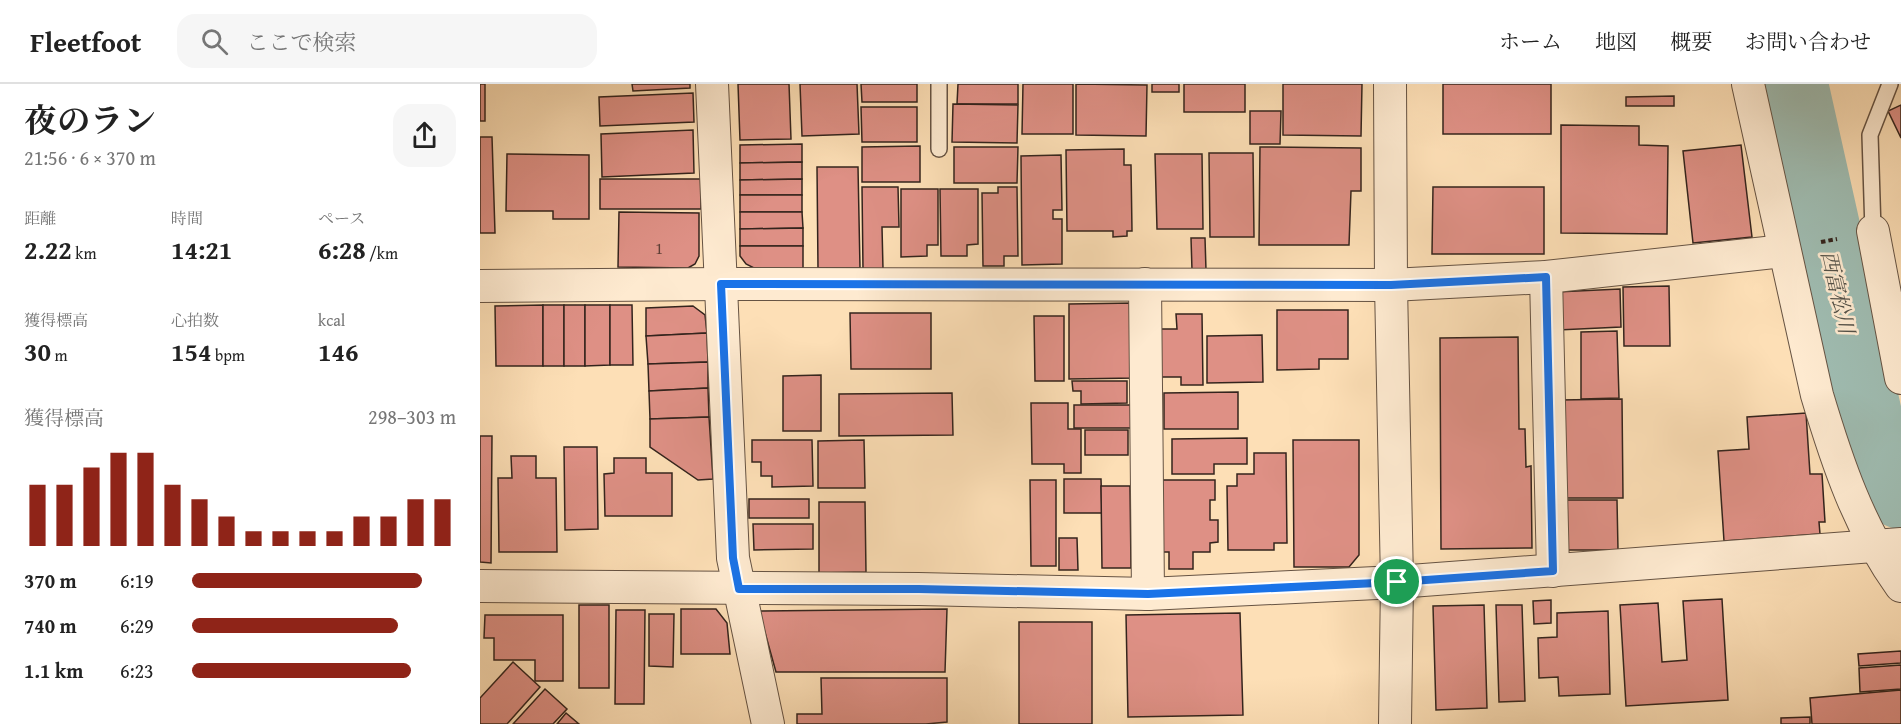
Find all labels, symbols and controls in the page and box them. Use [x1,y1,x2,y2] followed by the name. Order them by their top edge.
[177,14,597,68] search box
[30,21,141,62] text: Fleetfoot
[198,25,231,58] icon: search
[246,26,356,58] text: ここで検索
[1499,26,1562,57] text: ホーム
[1595,26,1637,57] text: 地図
[1670,26,1712,57] text: 概要
[1745,26,1871,57] text: お問い合わせ
[24,96,156,144] text: 夜のラン
[393,104,456,167] button: share
[24,143,156,172] text: 21:56 · 6 × 370 m
[24,206,56,230] text: 距離
[171,206,203,230] text: 時間
[318,206,365,230] text: ペース
[24,230,72,269] text: 2.22
[171,230,232,269] text: 14:21
[318,230,366,269] text: 6:28
[655,236,663,260] house number: 1
[72,241,96,265] text: km
[366,241,398,265] text: /km
[1813,248,1863,338] water label: 西富松川
[24,308,88,332] text: 獲得標高
[171,308,219,332] text: 心拍数
[318,308,345,332] text: kcal
[24,332,51,371] text: 30
[171,332,211,371] text: 154
[318,332,358,371] text: 146
[51,343,68,367] text: m
[211,343,245,367] text: bpm
[368,402,456,431] text: 298–303 m
[24,403,104,432] text: 獲得標高
[1371,556,1422,607] pin
[1380,565,1413,598] icon: arrive
[24,566,77,595] text: 370 m
[120,566,154,595] text: 6:19
[24,611,77,640] text: 740 m
[120,611,154,640] text: 6:29
[24,656,83,685] text: 1.1 km
[120,656,154,685] text: 6:23

